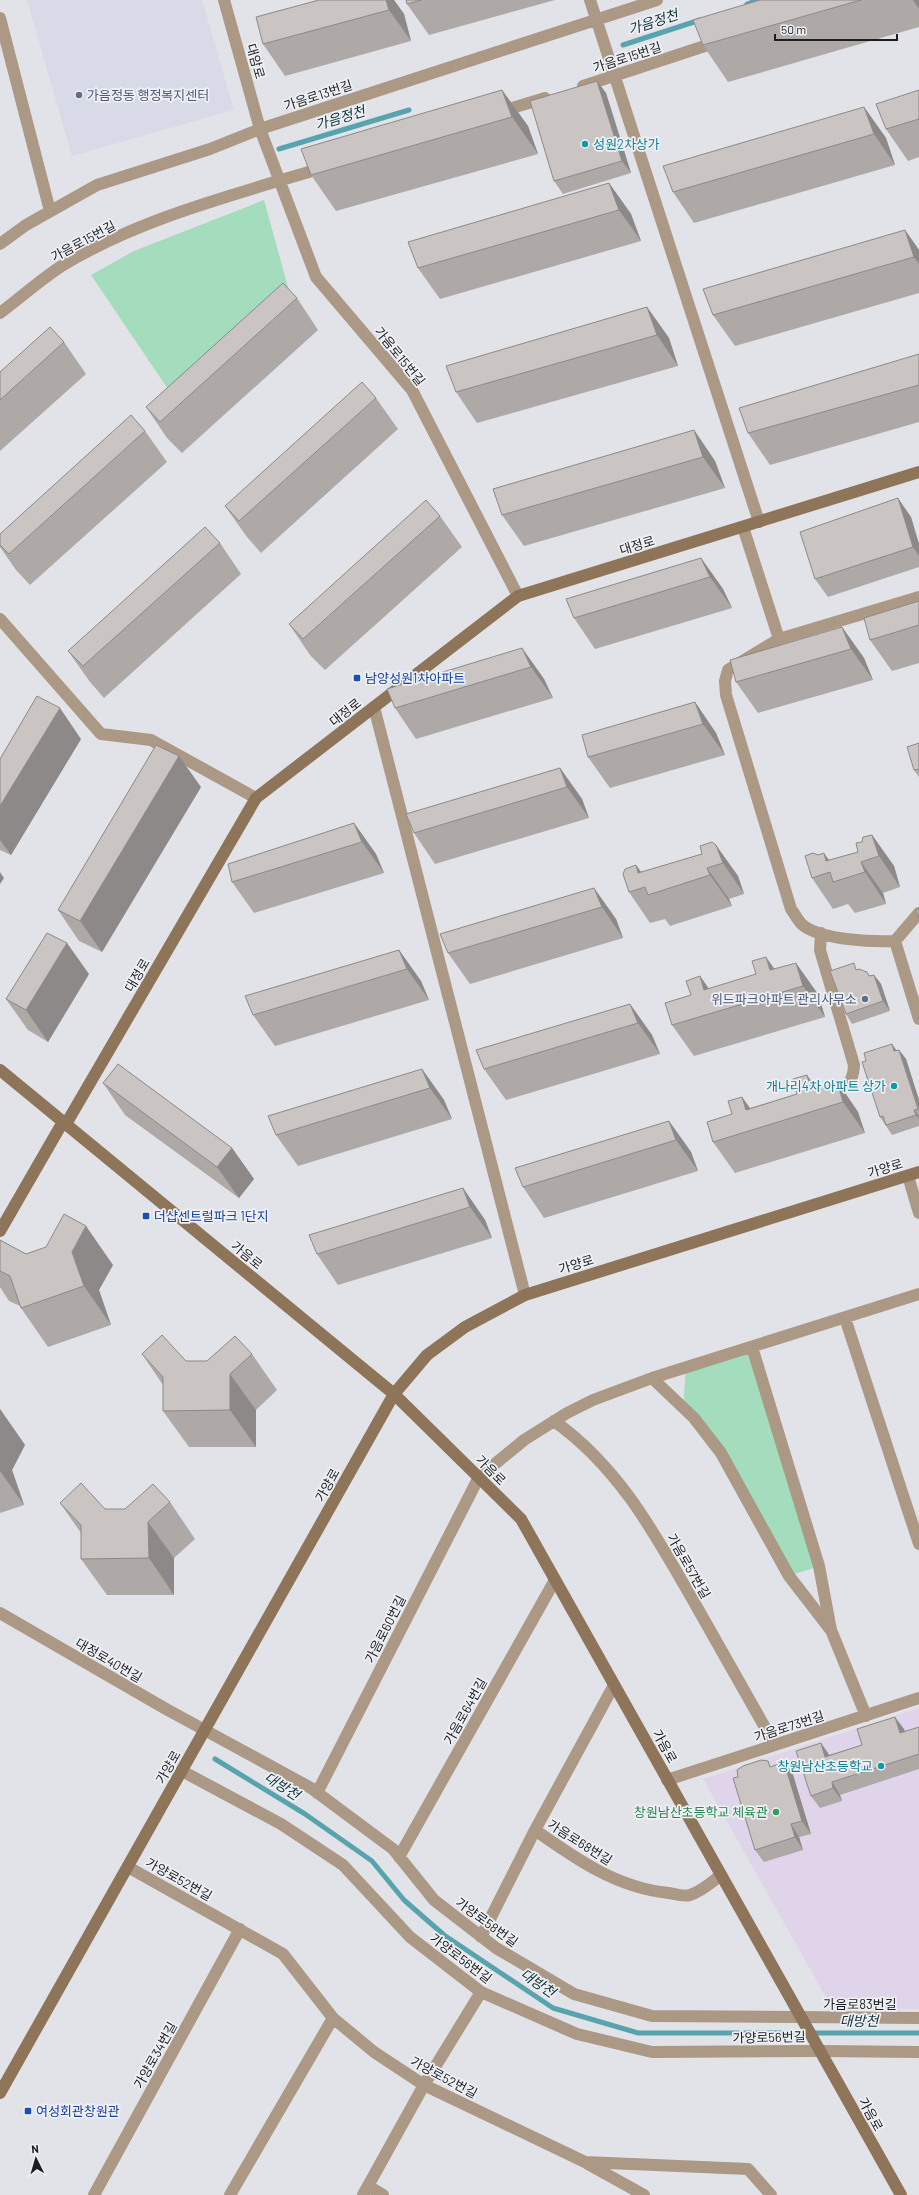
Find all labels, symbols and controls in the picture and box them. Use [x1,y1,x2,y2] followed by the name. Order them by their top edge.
[626,5,681,38] water label: 가음정천
[775,16,897,42] scale bar
[781,22,806,36] text: 50 m
[591,38,663,76] street label: 가음로15번길
[243,42,269,80] street label: 대암로
[282,76,354,114] street label: 가음로13번길
[87,87,209,103] place label: 가음정동 행정복지센터
[74,90,84,100] marker: 가음정동 행정복지센터
[313,102,368,133] water label: 가음정천
[593,136,660,152] place label: 성원2차상가
[580,139,590,149] marker: 성원2차상가
[48,217,118,265] street label: 가음로15번길
[371,323,429,389] street label: 가음로15번길
[617,532,657,558] street label: 대정로
[365,670,465,686] place label: 남양성원1차아파트
[352,673,362,683] marker: 남양성원1차아파트
[326,695,364,729] street label: 대정로
[121,955,153,995] street label: 대정로
[711,991,857,1007] place label: 위드파크아파트 관리사무소
[860,994,870,1004] marker: 위드파크아파트 관리사무소
[766,1078,886,1094] place label: 개나리4차 아파트 상가
[889,1081,899,1091] marker: 개나리4차 아파트 상가
[865,1155,905,1181] street label: 가양로
[154,1208,269,1224] place label: 더샵센트럴파크 1단지
[141,1211,151,1221] marker: 더샵센트럴파크 1단지
[228,1237,266,1273] street label: 가음로
[556,1251,596,1277] street label: 가양로
[473,1452,509,1488] street label: 가음로
[311,1465,343,1505] street label: 가양로
[664,1531,714,1601] street label: 가음로57번길
[361,1592,409,1666] street label: 가음로60번길
[73,1634,145,1686] street label: 대정로40번길
[440,1675,490,1747] street label: 가음로64번길
[752,1707,826,1745] street label: 가음로73번길
[649,1726,681,1766] street label: 가음로
[152,1747,184,1787] street label: 가양로
[777,1758,873,1774] place label: 창원남산초등학교
[876,1761,886,1771] marker: 창원남산초등학교
[261,1768,304,1804] water label: 대방천
[634,1804,768,1820] place label: 창원남산초등학교 체육관
[771,1807,781,1817] marker: 창원남산초등학교 체육관
[545,1816,615,1868] street label: 가음로68번길
[143,1854,215,1904] street label: 가양로52번길
[453,1894,521,1950] street label: 가양로58번길
[427,1930,495,1986] street label: 가양로56번길
[518,1965,560,2001] water label: 대방천
[823,1996,897,2012] street label: 가음로83번길
[840,2012,879,2029] water label: 대방천
[130,2019,180,2091] street label: 가양로34번길
[732,2028,806,2046] street label: 가양로56번길
[408,2053,480,2101] street label: 가양로52번길
[855,2094,887,2134] street label: 가음로
[36,2103,120,2119] place label: 여성회관창원관
[23,2106,33,2116] marker: 여성회관창원관
[16,2139,56,2179] north arrow
[31,2142,39,2155] text: N

